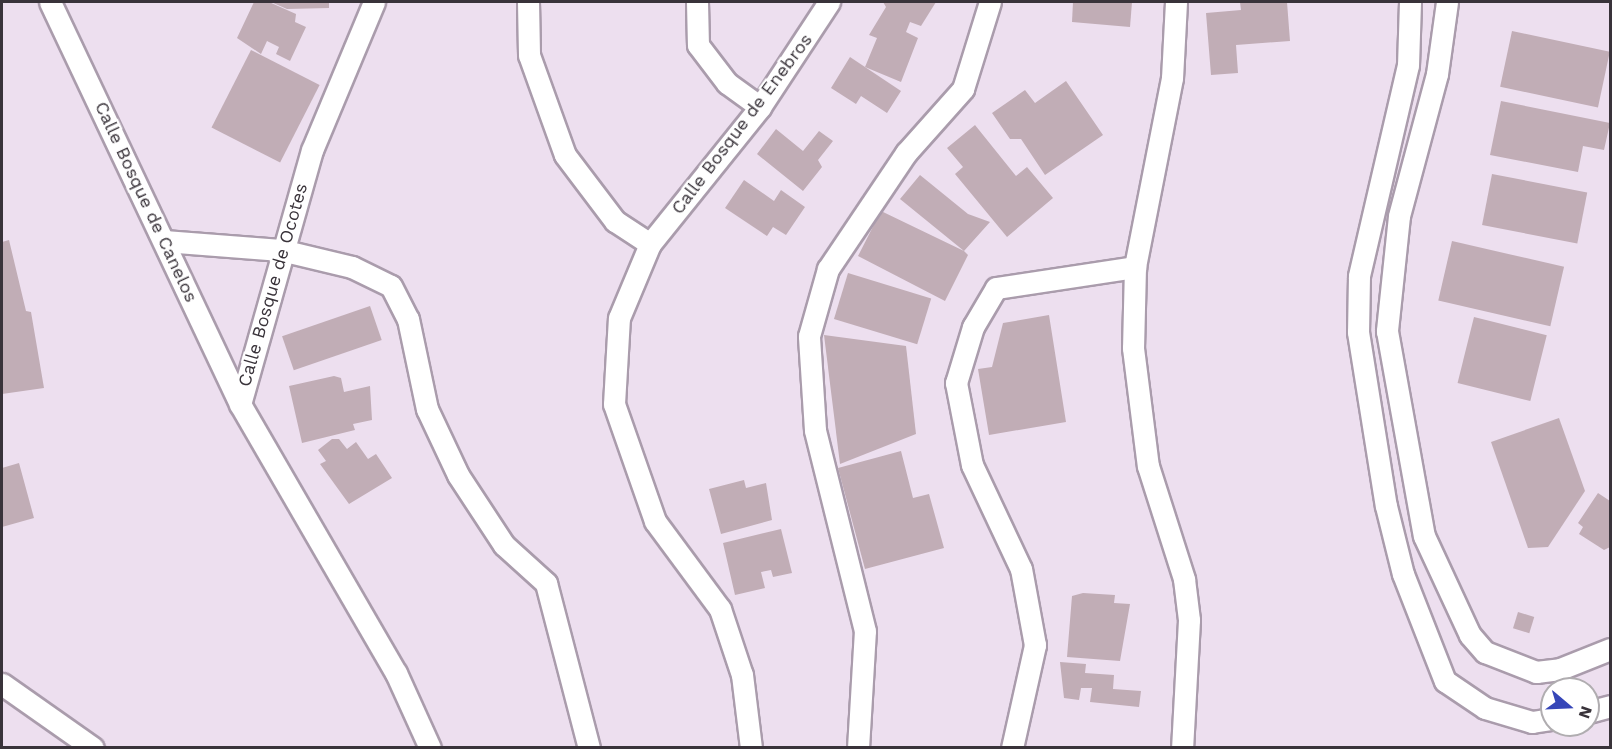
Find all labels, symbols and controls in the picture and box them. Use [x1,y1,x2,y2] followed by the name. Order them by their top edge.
[667,29,817,219] street label: Calle Bosque de Enebros
[90,98,202,306] street label: Calle Bosque de Canelos
[234,181,312,389] street label: Calle Bosque de Ocotes
[1540,677,1600,737] north arrow
[1575,704,1597,721] text: N

